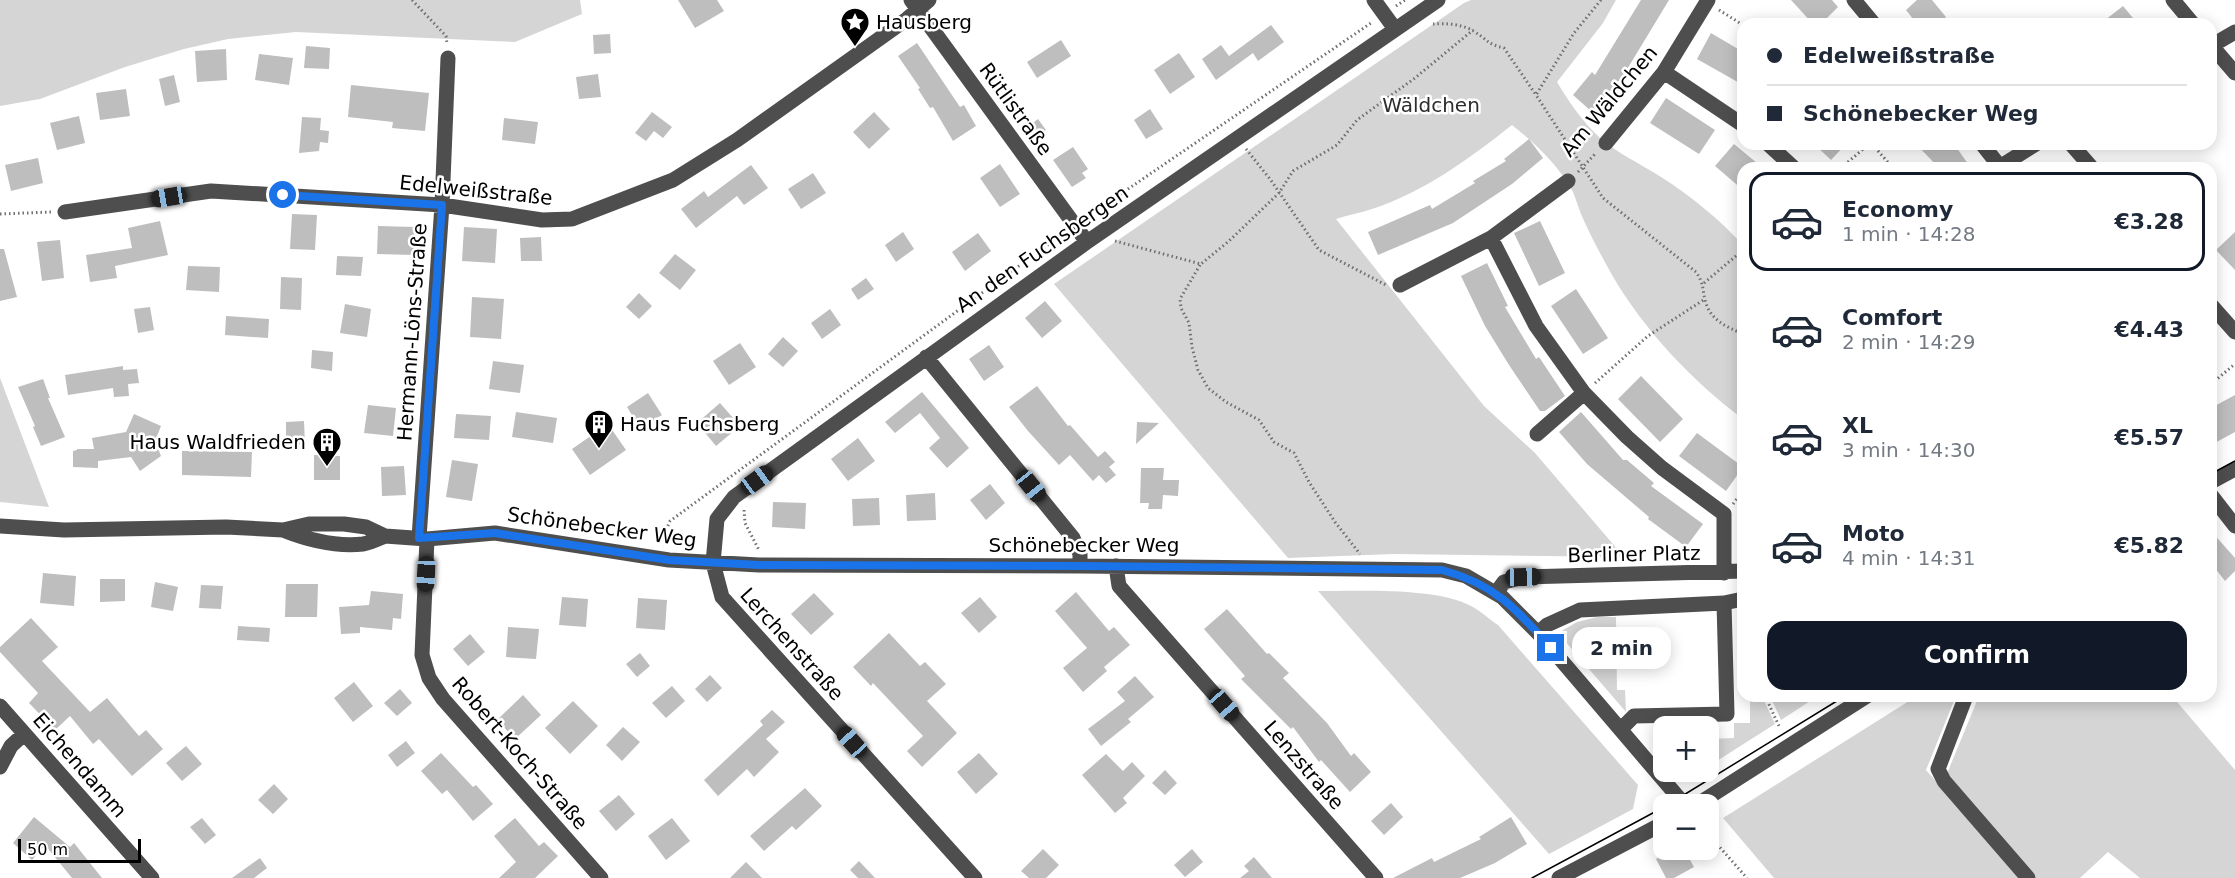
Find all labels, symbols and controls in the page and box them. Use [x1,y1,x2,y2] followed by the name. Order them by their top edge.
[839,6,871,48] place icon: Hausberg
[876,10,972,34] place label: Hausberg
[1556,41,1662,161] street label: Am Wäldchen
[1803,43,1995,68] text: Edelweißstraße
[974,58,1058,160] street label: Rütlistraße
[1382,93,1480,117] park label: Wäldchen
[1803,101,2039,126] text: Schönebecker Weg
[398,170,554,210] street label: Edelweißstraße
[269,181,296,208] route start
[951,181,1133,317] street label: An den Fuchsbergen
[150,185,188,209] car
[1770,195,1824,249] icon: car
[1842,197,1953,222] text: Economy
[2114,209,2184,234] text: €3.28
[392,222,432,442] street label: Hermann-Löns-Straße
[1842,222,1976,246] text: 1 min · 14:28
[1770,303,1824,357] icon: car
[1842,305,1942,330] text: Comfort
[2114,317,2184,342] text: €4.43
[1842,330,1976,354] text: 2 min · 14:29
[583,408,615,450] building icon: Haus Fuchsberg
[1770,411,1824,465] icon: car
[620,412,780,436] place label: Haus Fuchsberg
[1842,413,1873,438] text: XL
[2114,425,2184,450] text: €5.57
[311,426,343,468] building icon: Haus Waldfrieden
[129,430,306,454] place label: Haus Waldfrieden
[1842,438,1976,462] text: 3 min · 14:30
[737,462,777,498] car
[1013,466,1049,506] car
[506,502,698,552] street label: Schönebecker Weg
[1770,519,1824,573] icon: car
[1842,521,1905,546] text: Moto
[989,533,1179,557] street label: Schönebecker Weg
[2114,533,2184,558] text: €5.82
[1567,541,1701,567] street label: Berliner Platz
[1842,546,1976,570] text: 4 min · 14:31
[416,556,436,592] car
[1505,568,1541,586] car
[735,583,849,705] street label: Lerchenstraße
[1767,621,2187,690] button: Confirm
[1572,627,1671,669] callout: 2 min
[1537,634,1564,661] route end
[1590,636,1653,660] text: 2 min
[447,672,593,834] street label: Robert-Koch-Straße
[1205,686,1243,724] car
[28,708,132,822] street label: Eichendamm
[1259,716,1349,814] street label: Lenzstraße
[1653,716,1719,860] map controls
[1653,716,1719,782] button: +
[833,723,871,761] car
[1653,794,1719,860] button: −
[18,836,141,864] scale bar
[27,840,68,859] text: 50 m

